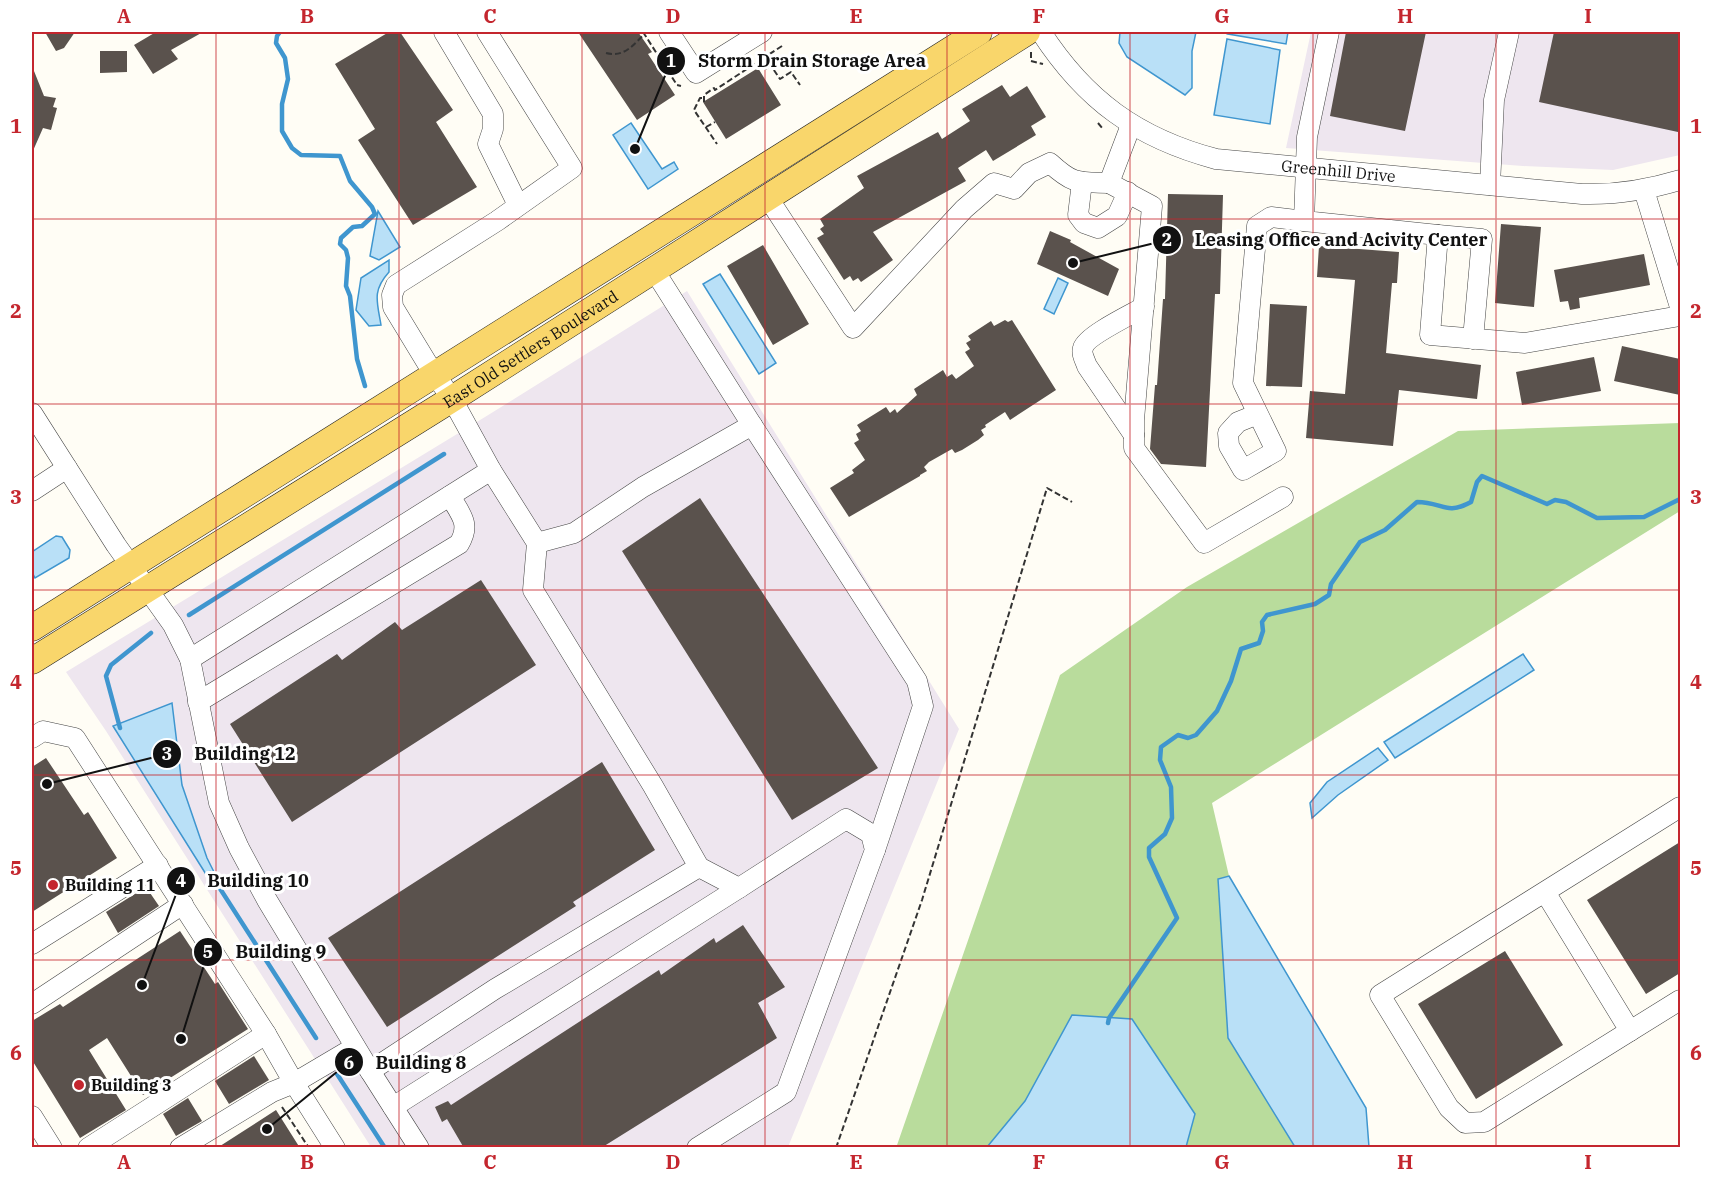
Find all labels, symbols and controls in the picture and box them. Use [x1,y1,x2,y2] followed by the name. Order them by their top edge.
[117,2,131,29] text: A
[300,2,314,29] text: B
[483,2,497,29] text: C
[665,2,681,29] text: D
[849,2,863,29] text: E
[1033,2,1045,29] text: F
[1214,2,1230,29] text: G
[1397,2,1413,29] text: H
[1584,2,1592,29] text: I
[656,43,938,79] callout: Storm Drain Storage Area
[666,49,677,72] text: 1
[698,49,926,72] text: Storm Drain Storage Area
[10,112,22,139] text: 1
[1690,112,1702,139] text: 1
[1280,155,1397,186] street label: Greenhill Drive
[1152,222,1499,258] callout: Leasing Office and Acivity Center
[1162,228,1172,251] text: 2
[1195,228,1487,251] text: Leasing Office and Acivity Center
[439,286,622,412] street label: East Old Settlers Boulevard
[10,297,22,324] text: 2
[1690,297,1702,324] text: 2
[10,483,22,510] text: 3
[1690,483,1702,510] text: 3
[10,668,22,695] text: 4
[1690,668,1702,695] text: 4
[152,736,307,772] callout: Building 12
[162,742,172,765] text: 3
[194,742,296,765] text: Building 12
[10,854,22,881] text: 5
[1690,854,1702,881] text: 5
[166,863,321,899] callout: Building 10
[176,869,187,892] text: 4
[207,869,309,892] text: Building 10
[65,875,155,895] place label: Building 11
[46,878,60,892] marker: Building 11
[193,934,338,970] callout: Building 9
[203,940,213,963] text: 5
[236,940,327,963] text: Building 9
[10,1039,22,1066] text: 6
[1690,1039,1702,1066] text: 6
[334,1044,479,1080] callout: Building 8
[344,1051,355,1074] text: 6
[376,1051,467,1074] text: Building 8
[91,1075,172,1095] place label: Building 3
[72,1078,86,1092] marker: Building 3
[117,1148,131,1175] text: A
[300,1148,314,1175] text: B
[483,1148,497,1175] text: C
[665,1148,681,1175] text: D
[849,1148,863,1175] text: E
[1033,1148,1045,1175] text: F
[1214,1148,1230,1175] text: G
[1397,1148,1413,1175] text: H
[1584,1148,1592,1175] text: I

